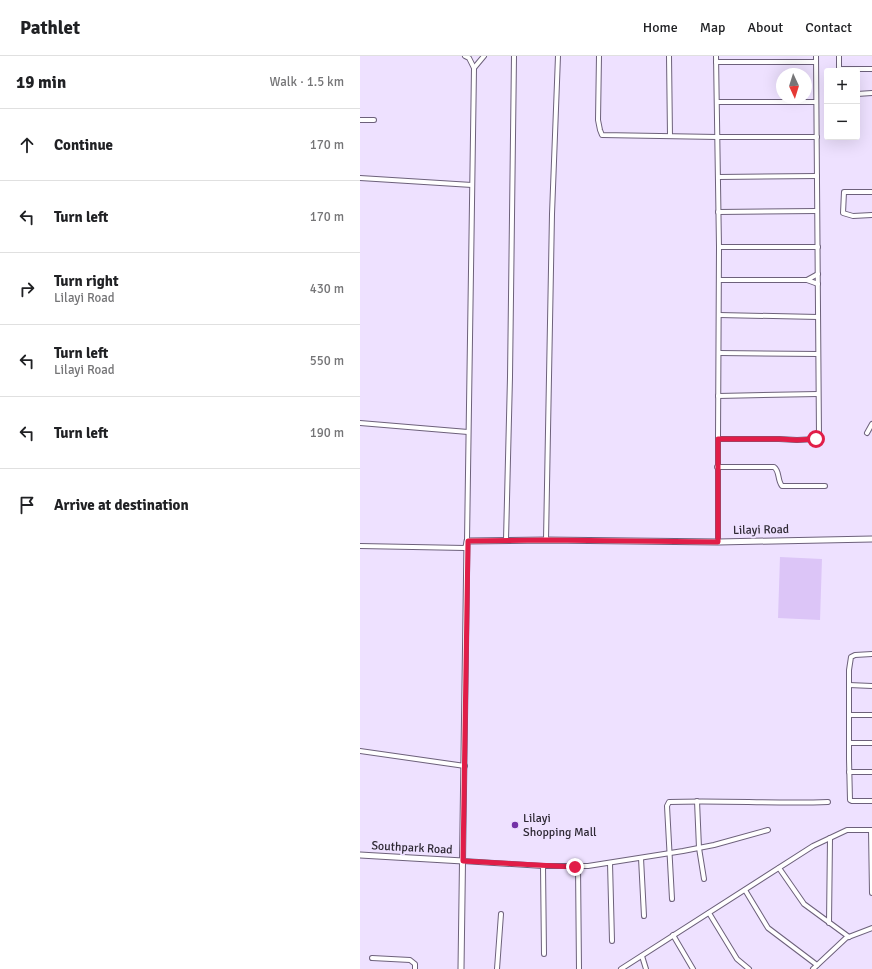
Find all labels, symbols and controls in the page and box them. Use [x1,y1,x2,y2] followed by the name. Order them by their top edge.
[20,16,80,40] text: Pathlet
[643,19,678,36] text: Home
[700,19,725,36] text: Map
[747,19,783,36] text: About
[805,19,852,36] text: Contact
[776,68,812,104] north arrow
[824,68,860,140] map controls
[824,68,860,104] button: +
[16,72,66,93] text: 19 min
[270,74,344,90] text: Walk · 1.5 km
[824,104,860,140] button: −
[16,134,38,156] icon: ahead
[54,136,113,154] text: Continue
[310,137,344,153] text: 170 m
[16,206,38,228] icon: left
[54,208,108,226] text: Turn left
[310,209,344,225] text: 170 m
[54,272,119,290] text: Turn right
[16,278,38,300] icon: right
[310,281,344,297] text: 430 m
[54,290,115,306] text: Lilayi Road
[54,344,108,362] text: Turn left
[16,350,38,372] icon: left
[310,353,344,369] text: 550 m
[54,362,115,378] text: Lilayi Road
[16,422,38,444] icon: left
[54,424,108,442] text: Turn left
[310,425,344,441] text: 190 m
[807,430,825,448] route start
[16,494,38,516] icon: arrive
[54,496,189,514] text: Arrive at destination
[733,522,789,538] street label: Lilayi Road
[523,811,597,840] place label: Lilayi Shopping Mall
[510,820,520,830] marker: Lilayi Shopping Mall
[371,838,453,858] street label: Southpark Road
[566,858,584,876] route end

